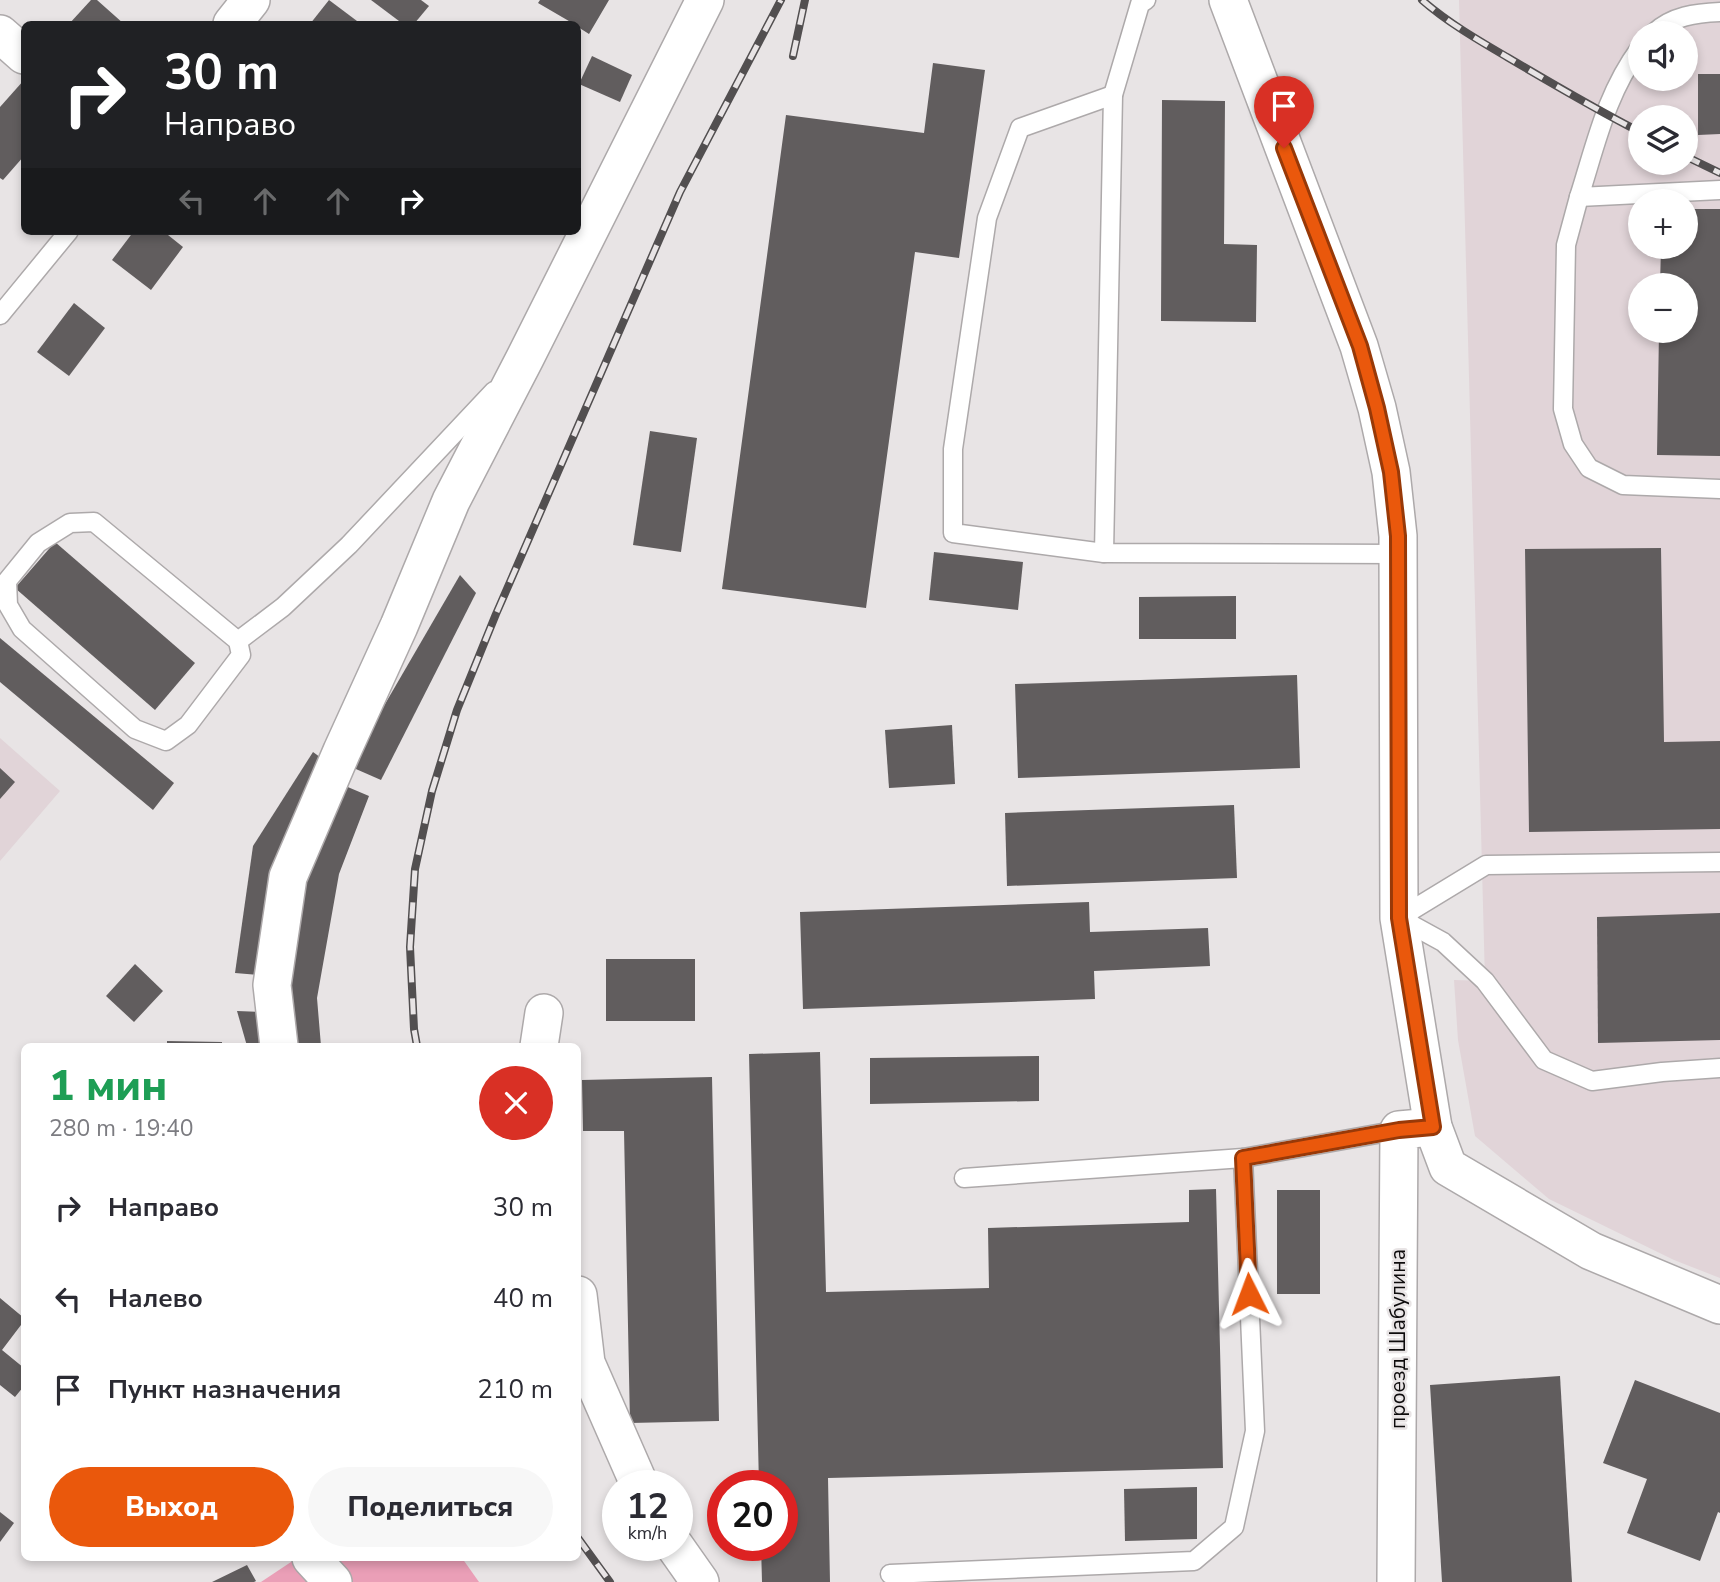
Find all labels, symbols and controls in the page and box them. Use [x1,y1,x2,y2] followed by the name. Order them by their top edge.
[1628,21,1698,343] map controls
[1628,21,1698,91] button: sound
[164,39,279,106] text: 30 m
[49,49,140,140] icon: right
[1254,76,1314,148] pin
[1265,87,1303,125] icon: arrive
[164,103,296,146] text: Направо
[1628,105,1698,175] button: layers
[173,182,211,220] icon: left
[246,182,284,220] icon: ahead
[319,182,357,220] icon: ahead
[392,182,430,220] icon: right
[1628,189,1698,259] button: +
[1628,273,1698,343] button: −
[49,1058,167,1115] text: 1 мин
[479,1066,553,1140] button: close
[49,1113,194,1144] text: 280 m · 19:40
[49,1189,87,1227] icon: right
[108,1190,219,1225] text: Направо
[493,1190,553,1225] text: 30 m
[1384,1249,1412,1429] street label: проезд Шабулина
[1212,1257,1286,1331] position arrow
[49,1280,87,1318] icon: left
[108,1281,203,1316] text: Налево
[493,1281,553,1316] text: 40 m
[49,1371,87,1409] icon: arrive
[108,1372,341,1407] text: Пункт назначения
[477,1372,553,1407] text: 210 m
[49,1467,294,1547] button: Выход
[308,1467,553,1547] button: Поделиться
[707,1470,798,1561] speed limit sign: 20
[626,1483,669,1530] text: 12
[628,1521,667,1545] text: km/h

